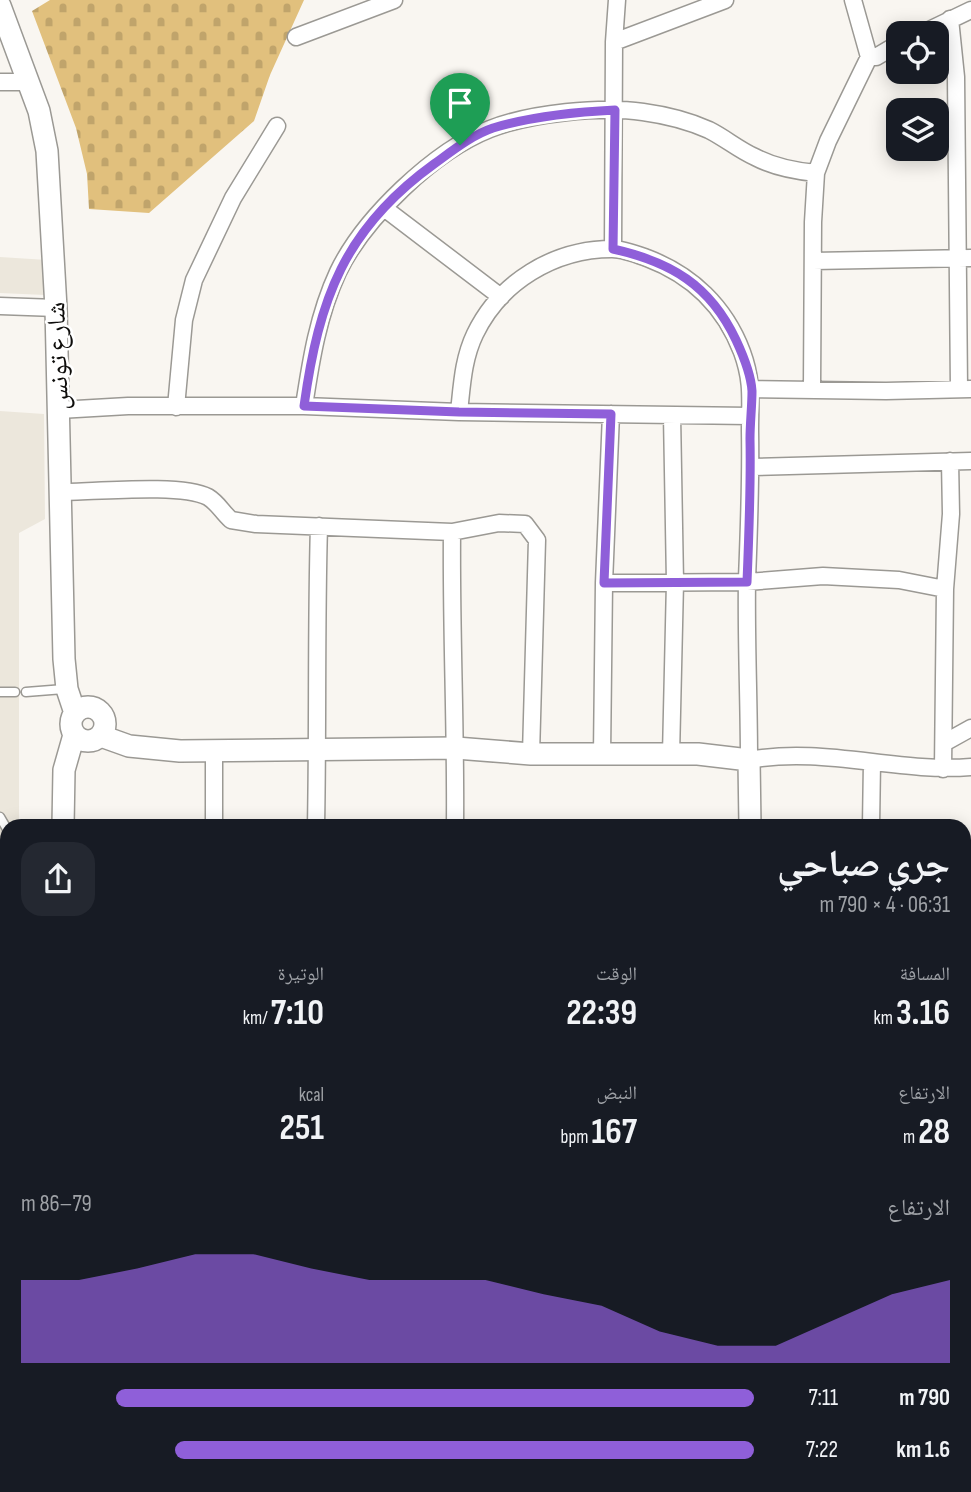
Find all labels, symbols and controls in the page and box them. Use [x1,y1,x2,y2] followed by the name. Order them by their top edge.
[886,21,949,161] map controls
[886,21,949,84] button: locate
[430,73,490,145] pin
[441,84,479,122] icon: arrive
[886,98,949,161] button: layers
[41,301,76,411] street label: شارع تونس
[21,842,95,916] button: share
[777,842,950,887] text: جري صباحي
[819,891,950,919] text: 06:31 · 4 × 790 m
[278,963,324,986] text: الوتيرة
[596,963,637,986] text: الوقت
[900,963,950,986] text: المسافة
[271,992,324,1035] text: 7:10
[566,992,637,1035] text: 22:39
[896,992,950,1035] text: 3.16
[243,1007,271,1030] text: /km
[873,1007,896,1030] text: km
[596,1082,637,1105] text: النبض
[898,1082,950,1105] text: الارتفاع
[299,1084,324,1107] text: kcal
[280,1107,324,1150] text: 251
[592,1111,637,1154] text: 167
[918,1111,950,1154] text: 28
[561,1126,592,1149] text: bpm
[903,1126,918,1149] text: m
[21,1190,92,1218] text: 79–86 m
[887,1194,950,1222] text: الارتفاع
[809,1384,838,1412] text: 7:11
[899,1384,950,1412] text: 790 m
[806,1436,838,1464] text: 7:22
[896,1436,950,1464] text: 1.6 km

